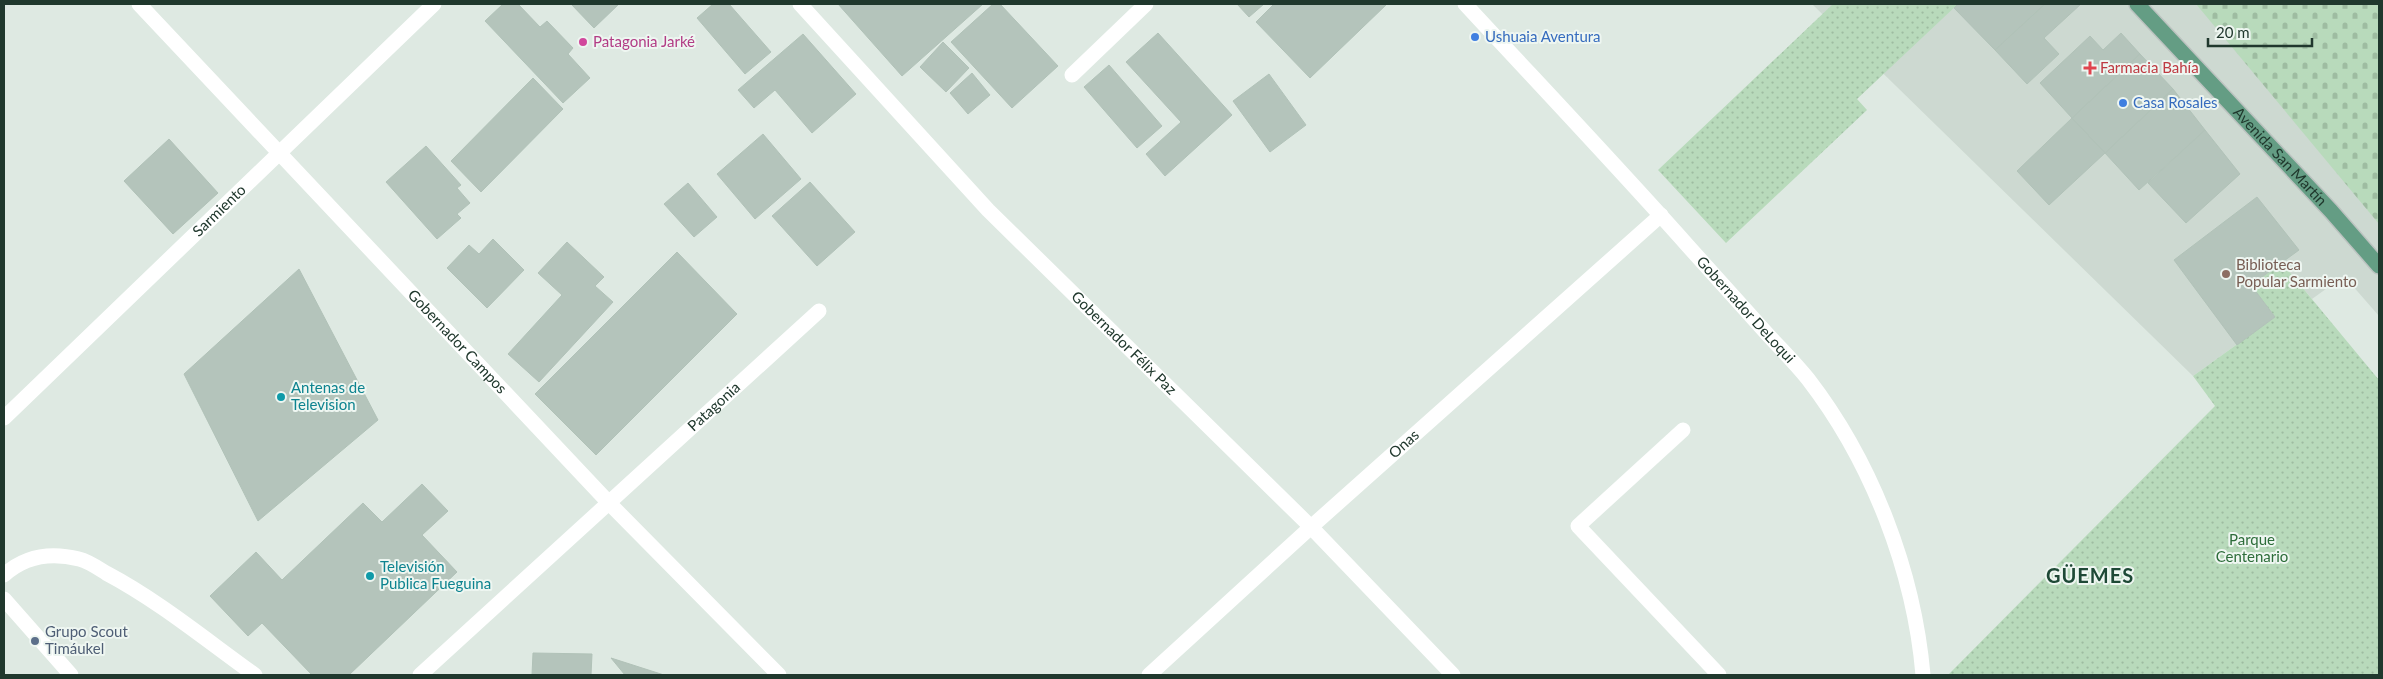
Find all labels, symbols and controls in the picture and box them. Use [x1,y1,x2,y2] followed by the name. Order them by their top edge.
[2208,15,2312,47] scale bar
[2216,23,2250,41] text: 20 m
[1485,27,1601,45] place label: Ushuaia Aventura
[1469,31,1481,43] marker: Ushuaia Aventura
[593,32,695,50] place label: Patagonia Jarké
[577,36,589,48] marker: Patagonia Jarké
[2100,58,2199,76] place label: Farmacia Bahía
[2084,62,2096,74] marker: Farmacia Bahía
[2133,93,2218,111] place label: Casa Rosales
[2117,97,2129,109] marker: Casa Rosales
[2230,103,2331,209] street label: Avenida San Martín
[188,180,249,240] street label: Sarmiento
[1693,252,1800,366] street label: Gobernador DeLoqui
[2236,255,2357,290] place label: Biblioteca Popular Sarmiento
[2220,268,2232,280] marker: Biblioteca Popular Sarmiento
[405,285,511,397] street label: Gobernador Campos
[1068,287,1181,398] street label: Gobernador Félix Paz
[291,378,365,413] place label: Antenas de Television
[683,378,743,434] street label: Patagonia
[275,391,287,403] marker: Antenas de Television
[1385,425,1422,461] street label: Onas
[2216,530,2288,565] park label: Parque Centenario
[380,557,491,592] place label: Televisión Publica Fueguina
[2046,563,2134,587] district label: GÜEMES
[364,570,376,582] marker: Televisión Publica Fueguina
[45,622,128,657] place label: Grupo Scout Timáukel
[29,635,41,647] marker: Grupo Scout Timáukel

